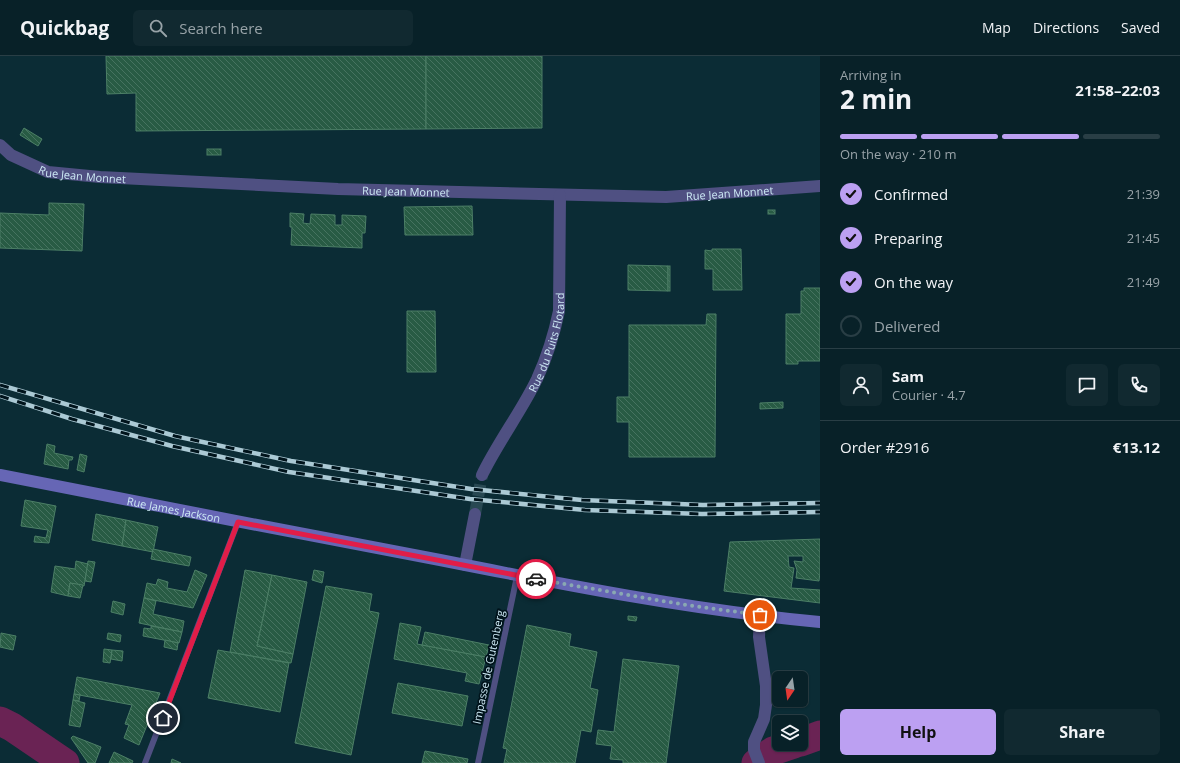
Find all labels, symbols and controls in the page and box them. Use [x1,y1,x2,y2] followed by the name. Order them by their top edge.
[133,10,413,46] search box
[20,15,109,41] text: Quickbag
[147,17,169,39] icon: search
[179,18,263,38] text: Search here
[982,18,1011,37] text: Map
[1033,18,1099,37] text: Directions
[1121,18,1160,37] text: Saved
[840,66,902,84] text: Arriving in
[1075,80,1160,100] text: 21:58–22:03
[840,81,912,117] text: 2 min
[840,145,956,163] text: On the way · 210 m
[36,161,126,186] street label: Rue Jean Monnet
[362,182,450,199] street label: Rue Jean Monnet
[685,182,774,203] street label: Rue Jean Monnet
[840,183,862,205] icon: check
[874,184,948,204] text: Confirmed
[1127,185,1160,203] text: 21:39
[840,227,862,249] icon: check
[874,228,942,248] text: Preparing
[1127,229,1160,247] text: 21:45
[840,271,862,293] icon: check
[874,272,953,292] text: On the way
[1127,273,1160,291] text: 21:49
[524,292,567,394] street label: Rue du Puits Flotard
[874,316,941,336] text: Delivered
[840,364,882,406] button: person
[1066,364,1108,406] button: chat
[1118,364,1160,406] button: phone
[892,366,924,386] text: Sam
[892,386,966,404] text: Courier · 4.7
[840,437,929,457] text: Order #2916
[1113,437,1160,457] text: €13.12
[126,493,222,525] street label: Rue James Jackson
[516,559,556,599] courier
[525,568,547,590] icon: car
[743,598,777,632] pin
[749,604,771,626] icon: bag
[469,609,507,725] street label: Impasse de Gutenberg
[772,671,808,707] north arrow
[772,671,808,751] map controls
[146,701,180,735] pin
[152,707,174,729] icon: home
[840,709,996,755] button: Help
[1004,709,1160,755] button: Share
[772,715,808,751] button: layers

